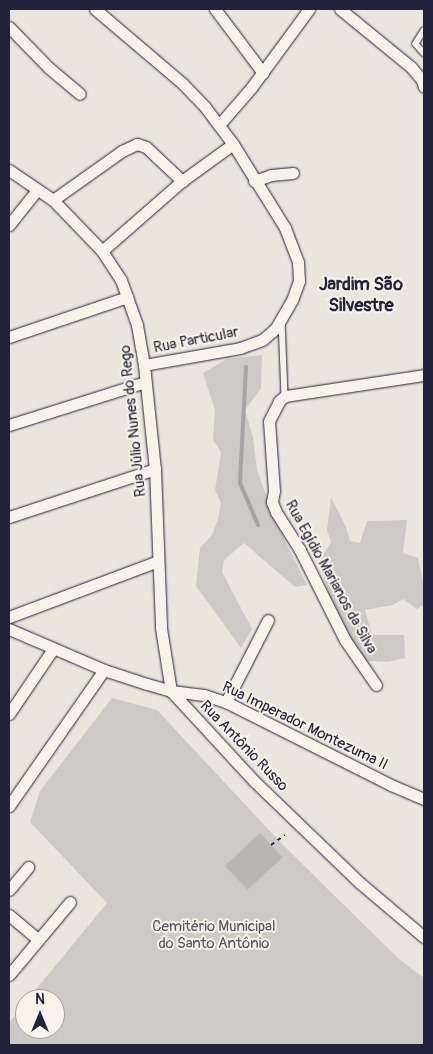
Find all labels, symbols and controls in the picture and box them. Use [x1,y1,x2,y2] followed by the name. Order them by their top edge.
[319,275,403,318] district label: Jardim São Silvestre
[152,323,240,357] street label: Rua Particular
[116,344,150,498] street label: Rua Júlio Nunes do Rego
[281,497,381,657] street label: Rua Egídio Marianos da Silva
[219,678,391,774] street label: Rua Imperador Montezuma II
[196,697,292,795] street label: Rua Antônio Russo
[152,917,276,952] park label: Cemitério Municipal do Santo Antônio
[15,989,65,1039] north arrow
[35,991,45,1008] text: N

